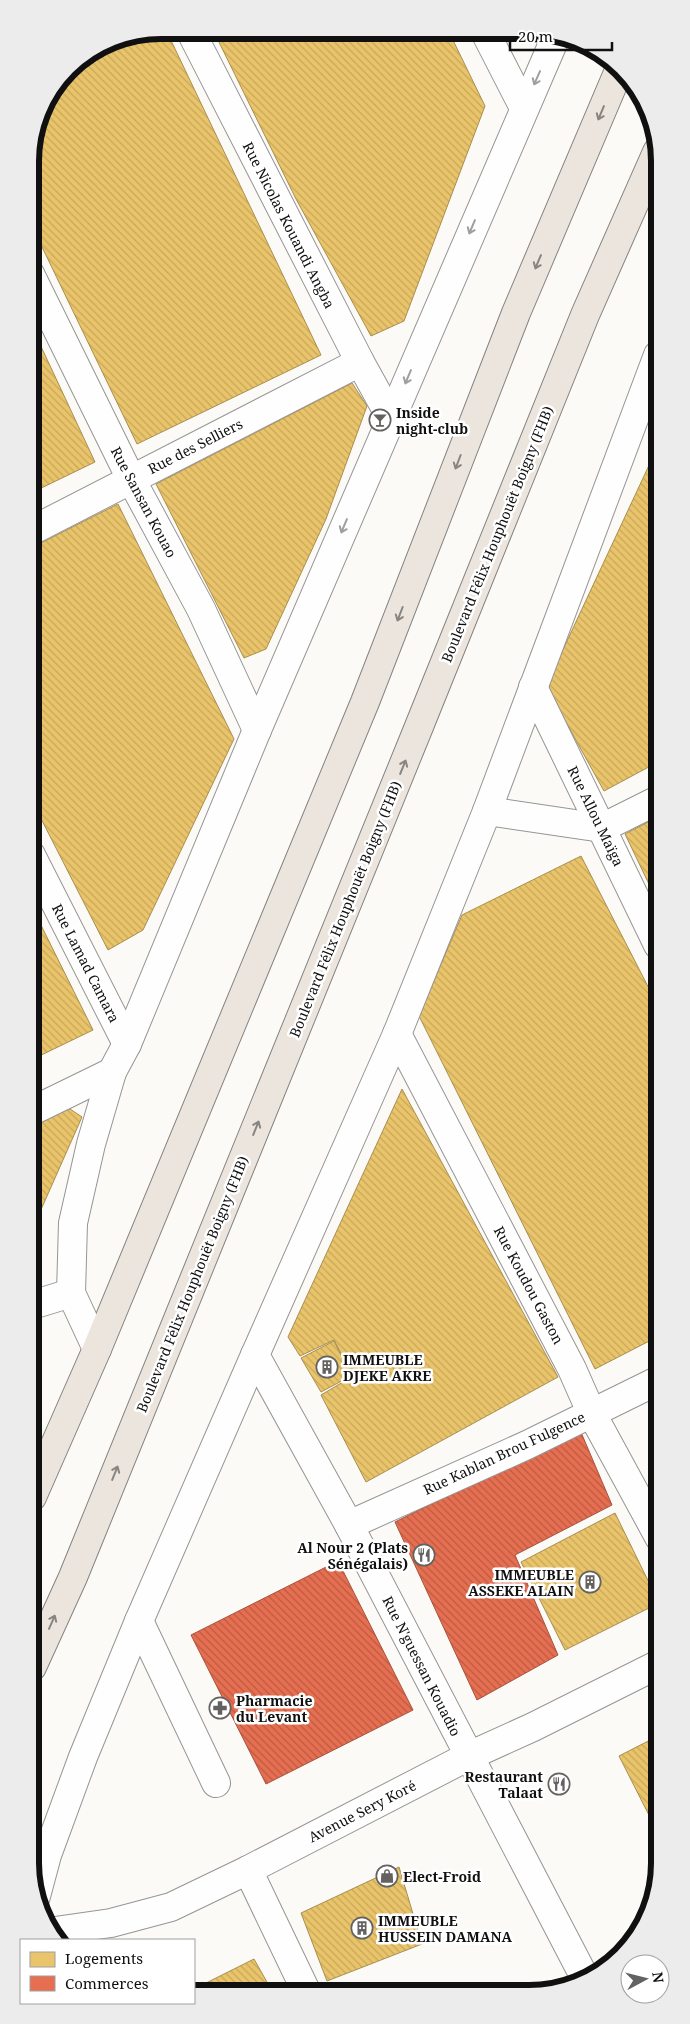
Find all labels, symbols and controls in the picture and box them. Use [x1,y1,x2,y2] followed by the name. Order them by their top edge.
[510,20,612,52] scale bar
[518,26,553,46] text: 20 m
[532,70,541,85] one-way arrow
[595,105,604,120] one-way arrow
[239,138,339,312] street label: Rue Nicolas Kouandi Angba
[467,219,477,234] one-way arrow
[532,254,542,269] one-way arrow
[403,369,413,384] one-way arrow
[396,403,468,438] place label: Inside night-club
[437,403,557,665] street label: Boulevard Félix Houphouët Boigny (FHB)
[368,408,392,432] bar icon: Inside night-club
[144,414,246,478] street label: Rue des Selliers
[107,443,181,561] street label: Rue Sansan Kouao
[453,454,463,469] one-way arrow
[339,518,349,533] one-way arrow
[394,606,403,621] one-way arrow
[400,759,409,774] one-way arrow
[564,763,629,869] street label: Rue Allou Maïga
[285,778,405,1040] street label: Boulevard Félix Houphouët Boigny (FHB)
[48,900,124,1026] street label: Rue Lamad Camara
[252,1121,261,1136] one-way arrow
[132,1153,252,1415] street label: Boulevard Félix Houphouët Boigny (FHB)
[490,1223,568,1347] street label: Rue Koudou Gaston
[343,1350,431,1385] place label: IMMEUBLE DJEKE AKRE
[315,1355,339,1379] building icon: IMMEUBLE DJEKE AKRE
[420,1407,588,1499] street label: Rue Kablan Brou Fulgence
[111,1466,121,1481] one-way arrow
[297,1538,408,1573] place label: Al Nour 2 (Plats Sénégalais)
[412,1543,436,1567] restaurant icon: Al Nour 2 (Plats Sénégalais)
[468,1565,574,1600] place label: IMMEUBLE ASSEKE ALAIN
[578,1570,602,1594] building icon: IMMEUBLE ASSEKE ALAIN
[378,1593,466,1739] street label: Rue N'guessan Kouadio
[48,1615,58,1630] one-way arrow
[236,1691,313,1726] place label: Pharmacie du Levant
[208,1696,232,1720] pharmacy icon: Pharmacie du Levant
[464,1767,543,1802] place label: Restaurant Talaat
[547,1772,571,1796] restaurant icon: Restaurant Talaat
[305,1776,419,1846] street label: Avenue Sery Koré
[375,1864,399,1888] shop icon: Elect-Froid
[403,1867,481,1886] place label: Elect-Froid
[378,1911,512,1946] place label: IMMEUBLE HUSSEIN DAMANA
[350,1916,374,1940] building icon: IMMEUBLE HUSSEIN DAMANA
[20,1939,195,2004] legend
[65,1948,143,1968] text: Logements
[620,1954,670,2004] north arrow
[648,1971,669,1984] text: N
[65,1973,149,1993] text: Commerces

